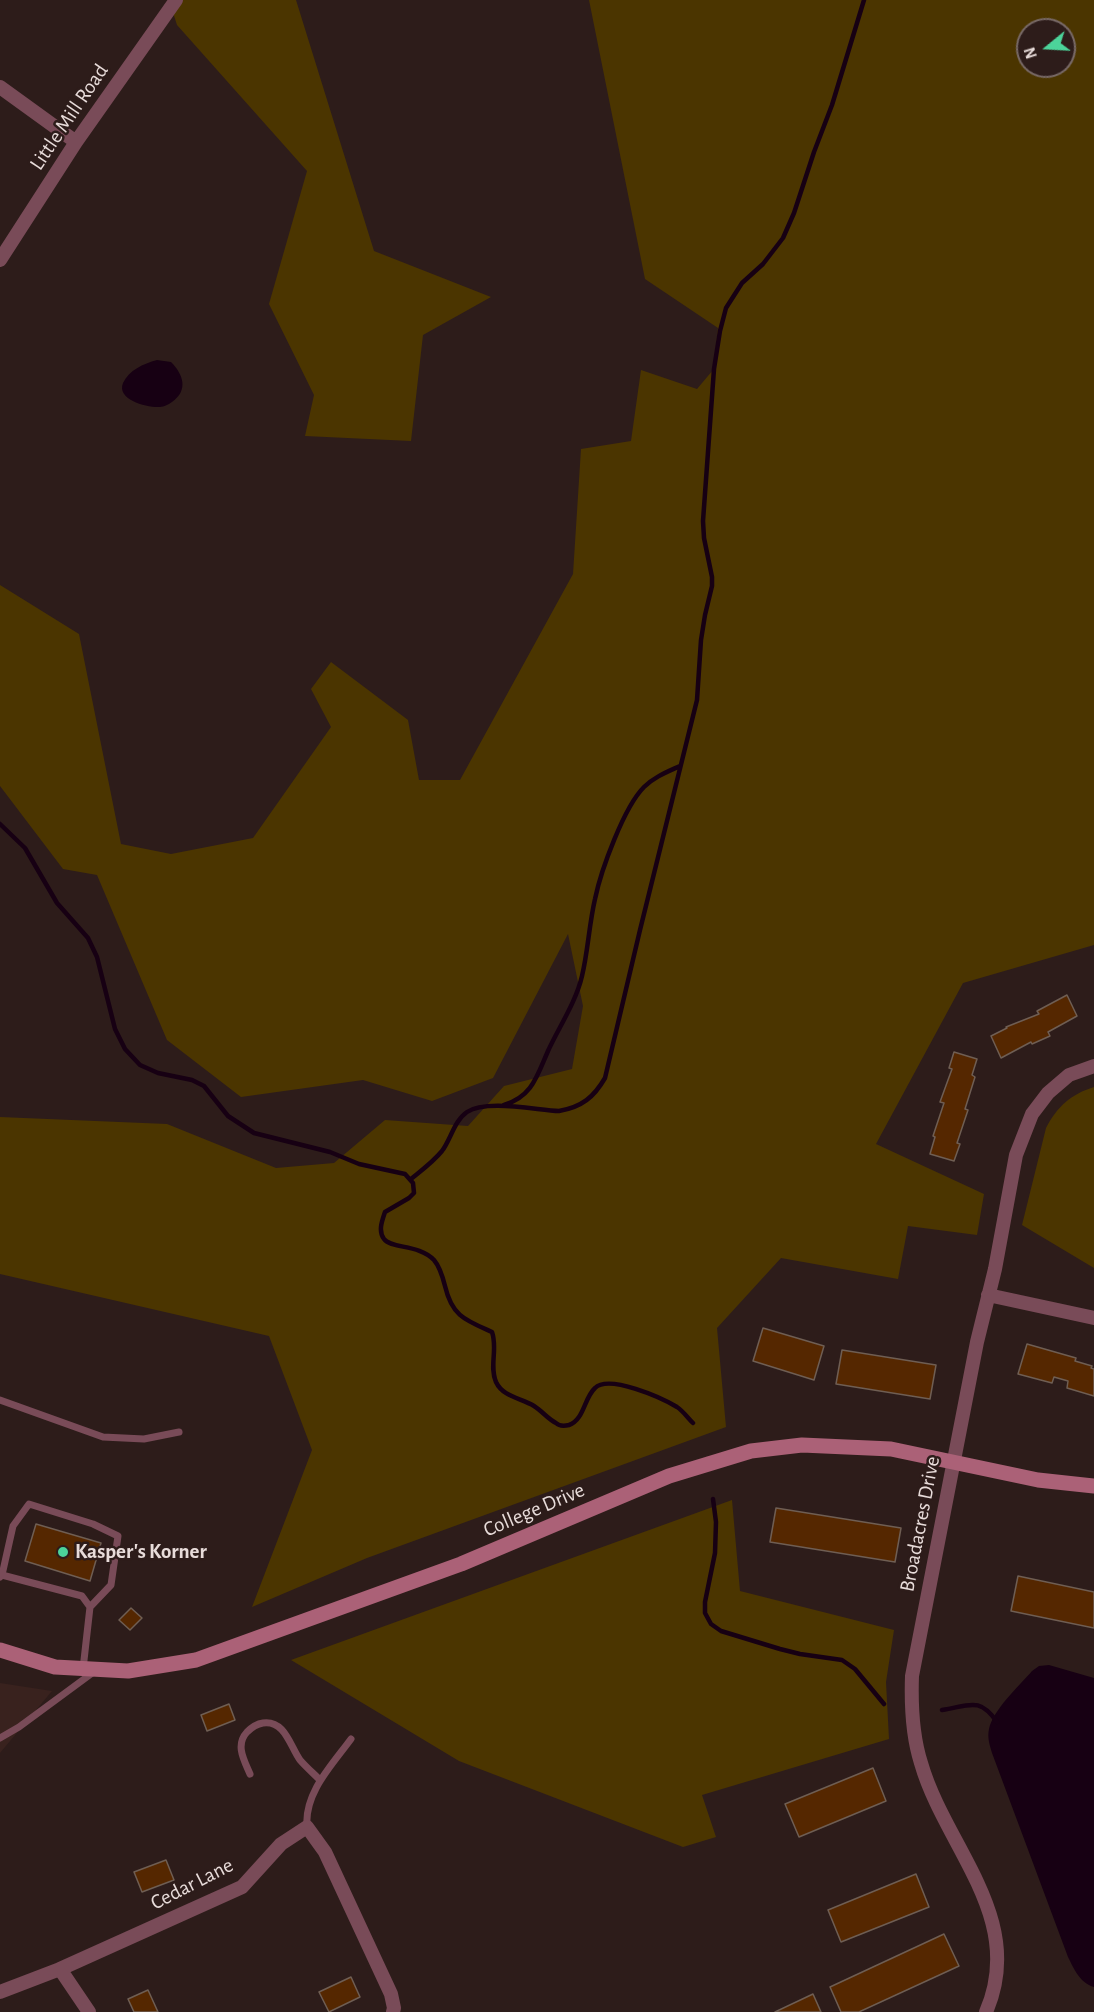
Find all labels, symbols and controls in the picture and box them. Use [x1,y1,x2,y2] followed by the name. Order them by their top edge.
[1016,18,1076,78] north arrow
[1021,45,1040,61] text: N
[24,59,114,175] street label: Little Mill Road
[895,1454,945,1594] street label: Broadacres Drive
[480,1477,588,1543] street label: College Drive
[75,1539,207,1565] place label: Kasper's Korner
[56,1545,70,1559] marker: Kasper's Korner
[146,1852,238,1916] street label: Cedar Lane

